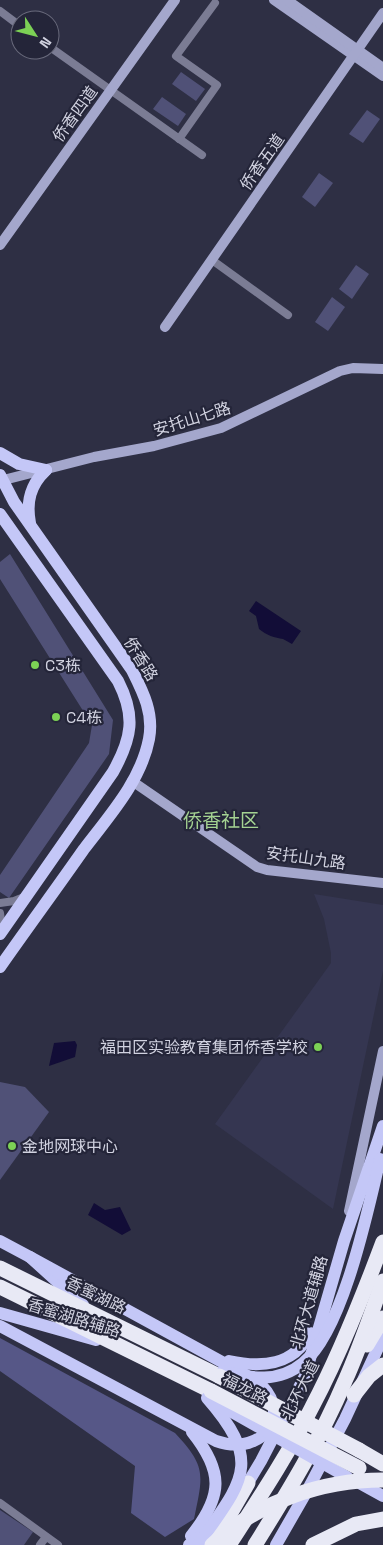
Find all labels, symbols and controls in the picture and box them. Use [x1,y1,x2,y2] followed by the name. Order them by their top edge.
[10,10,60,60] north arrow
[35,34,56,52] text: N
[48,82,102,146] street label: 侨香四道
[235,130,289,194] street label: 侨香五道
[151,397,233,441] street label: 安托山七路
[119,633,163,685] street label: 侨香路
[45,655,81,676] place label: C3栋
[29,659,41,671] marker: C3栋
[66,707,102,728] place label: C4栋
[50,711,62,723] marker: C4栋
[183,808,259,833] district label: 侨香社区
[265,842,347,874] street label: 安托山九路
[100,1037,308,1058] place label: 福田区实验教育集团侨香学校
[312,1041,324,1053] marker: 福田区实验教育集团侨香学校
[22,1136,118,1157] place label: 金地网球中心
[6,1140,18,1152] marker: 金地网球中心
[286,1253,332,1351] street label: 北环大道辅路
[63,1272,129,1318] street label: 香蜜湖路
[25,1294,123,1342] street label: 香蜜湖路辅路
[276,1357,324,1423] street label: 北环大道
[219,1369,271,1409] street label: 福龙路

